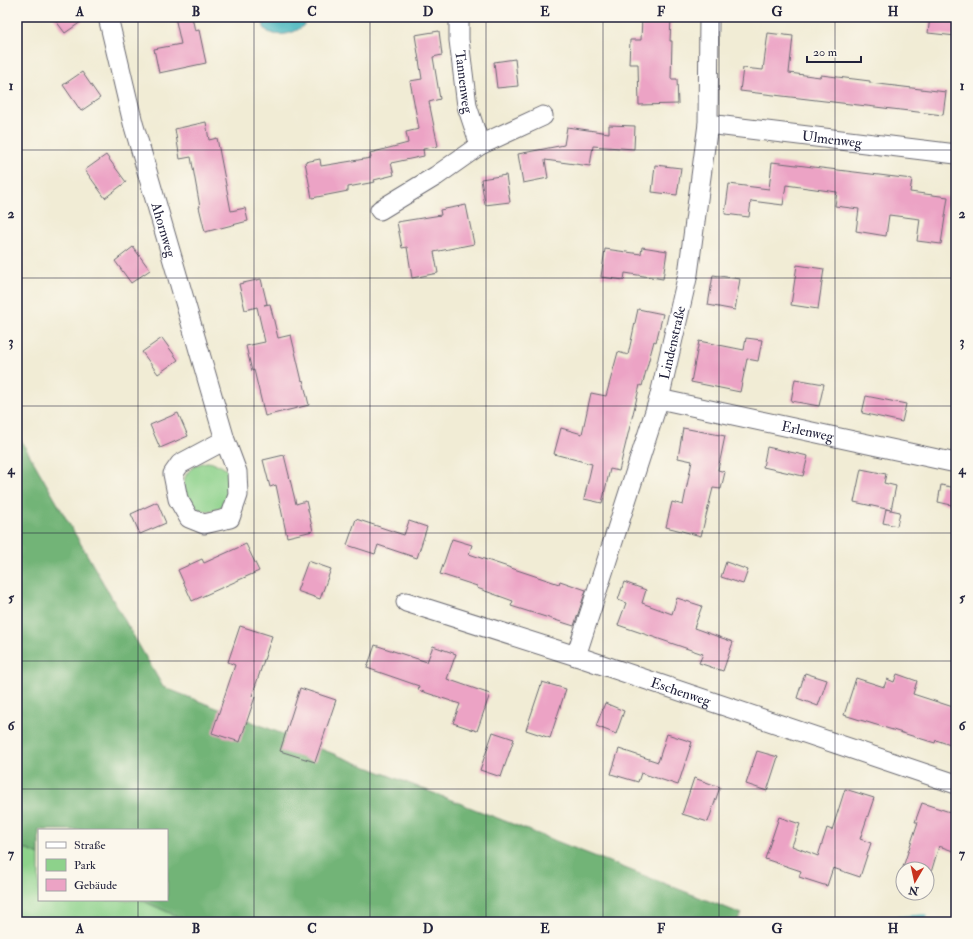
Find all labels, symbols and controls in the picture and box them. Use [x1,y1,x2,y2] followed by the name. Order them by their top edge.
[75,4,85,20] text: A
[192,4,200,20] text: B
[307,4,317,20] text: C
[423,4,434,20] text: D
[540,4,550,20] text: E
[657,4,666,20] text: F
[772,4,783,20] text: G
[888,4,899,20] text: H
[807,38,861,64] scale bar
[813,45,838,60] text: 20 m
[451,49,477,117] street label: Tannenweg
[9,78,14,94] text: 1
[960,78,965,94] text: 1
[801,127,864,152] street label: Ulmenweg
[147,199,180,260] street label: Ahornweg
[8,206,15,222] text: 2
[959,206,966,222] text: 2
[656,304,689,381] street label: Lindenstraße
[9,334,14,350] text: 3
[960,334,965,350] text: 3
[780,418,836,446] street label: Erlenweg
[6,462,15,478] text: 4
[957,462,966,478] text: 4
[8,590,14,606] text: 5
[959,590,965,606] text: 5
[649,674,714,710] street label: Eschenweg
[8,718,16,734] text: 6
[959,718,967,734] text: 6
[38,829,168,901] legend
[74,838,105,853] text: Straße
[8,846,15,862] text: 7
[959,846,966,862] text: 7
[74,858,96,873] text: Park
[895,861,935,901] north arrow
[74,878,117,893] text: Gebäude
[907,883,920,898] text: N
[75,921,85,937] text: A
[192,921,200,937] text: B
[307,921,317,937] text: C
[423,921,434,937] text: D
[540,921,550,937] text: E
[657,921,666,937] text: F
[772,921,783,937] text: G
[888,921,899,937] text: H

